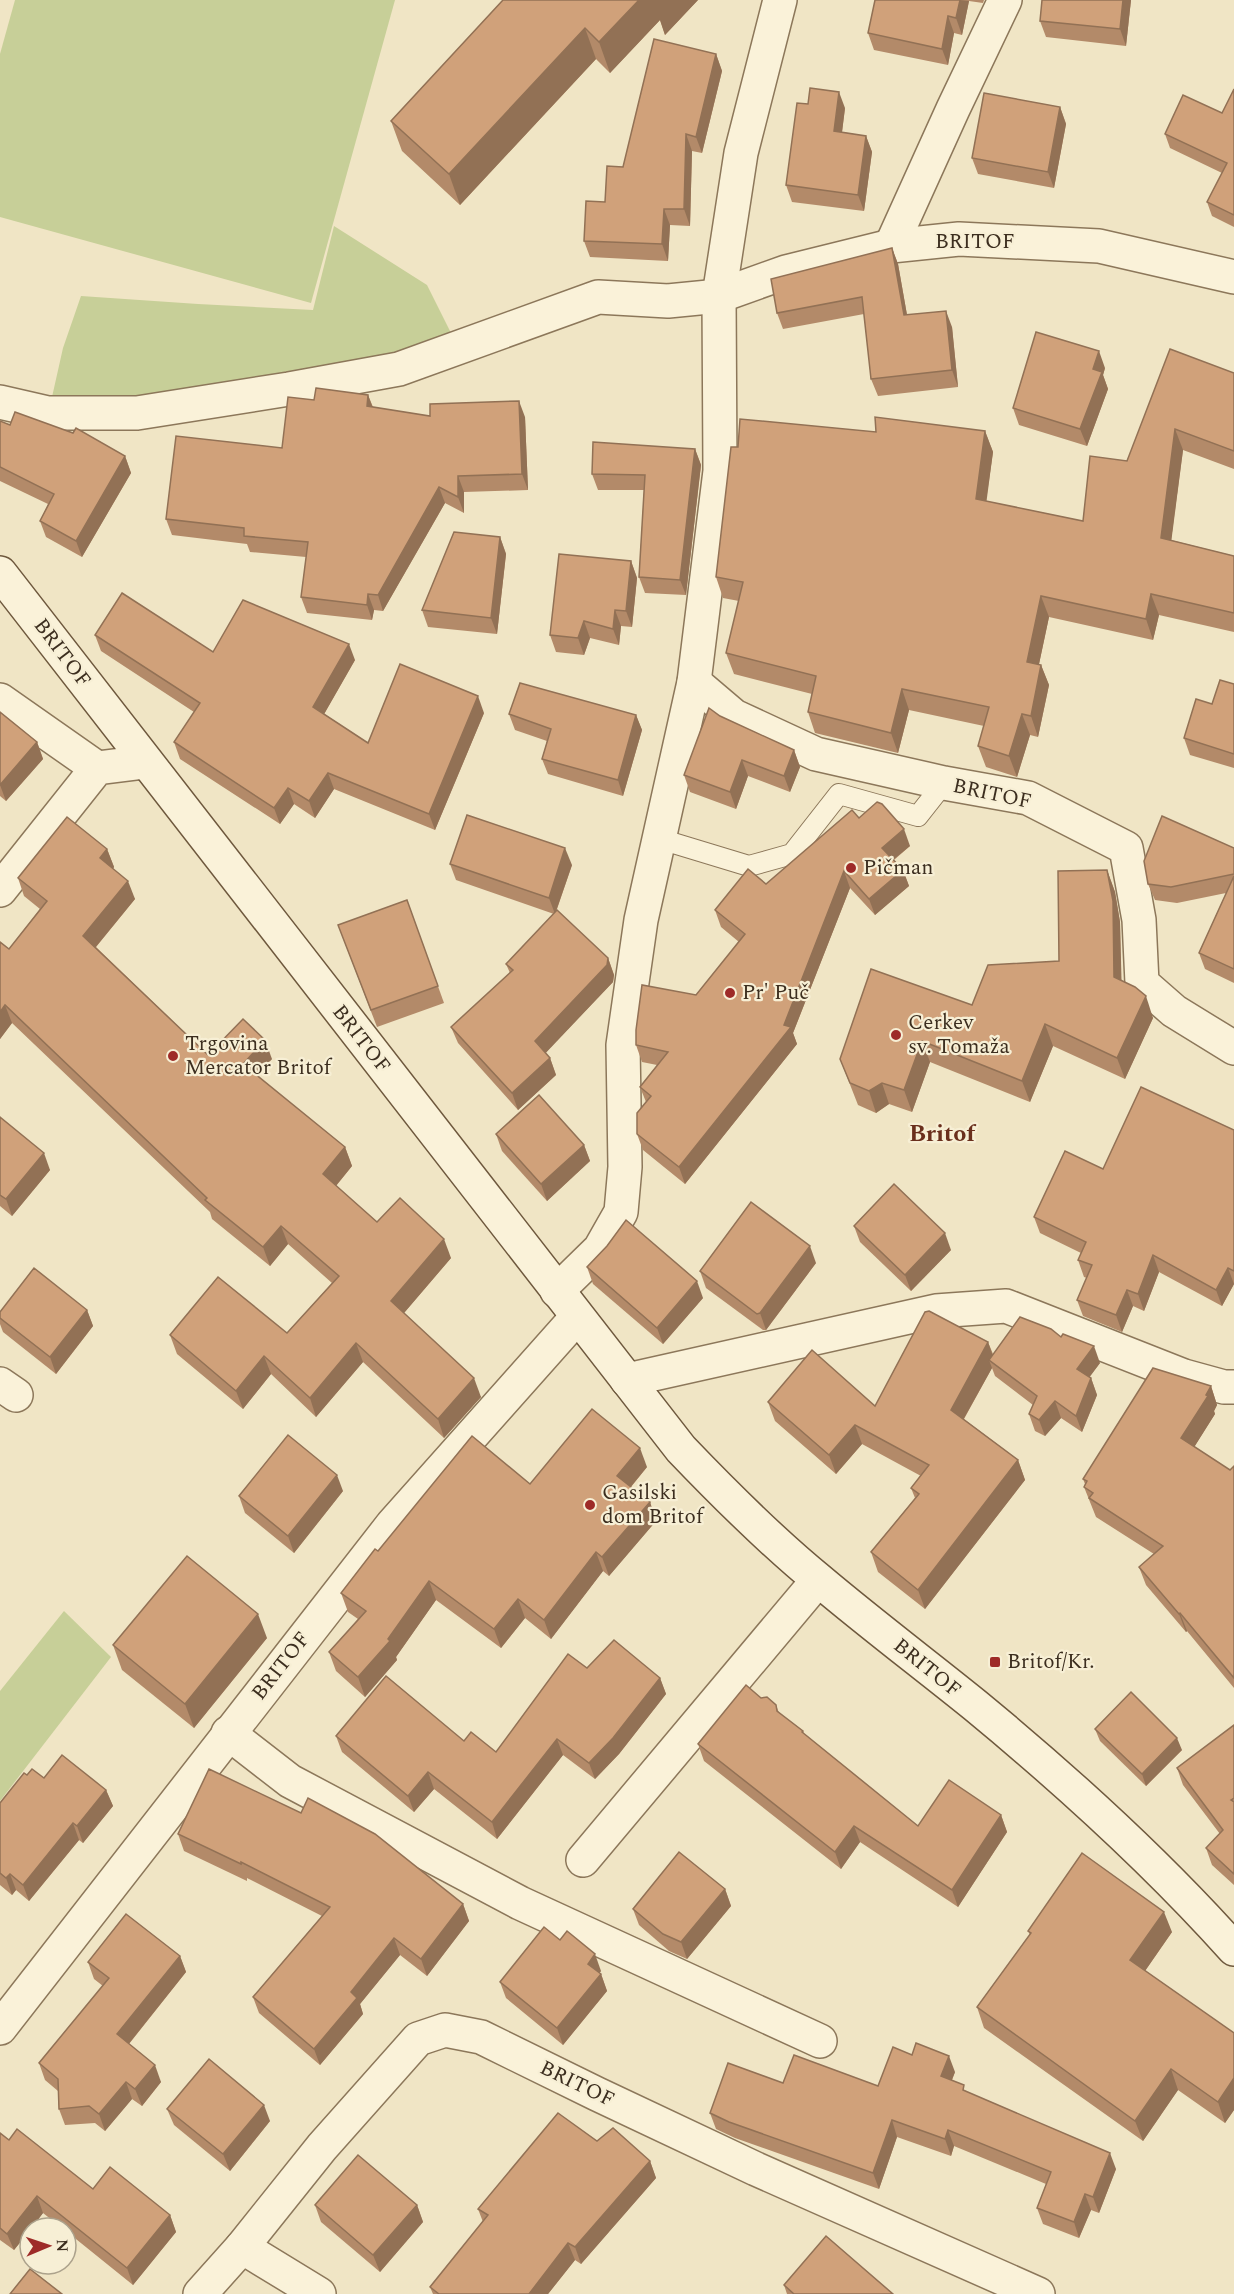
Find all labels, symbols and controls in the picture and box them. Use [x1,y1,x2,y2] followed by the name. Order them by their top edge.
[935,226,1015,258] street label: BRITOF
[25,611,99,695] street label: BRITOF
[950,770,1034,818] street label: BRITOF
[863,852,933,884] place label: Pičman
[844,861,858,875] marker: Pičman
[742,977,809,1009] place label: Pr' Puč
[723,986,737,1000] marker: Pr' Puč
[324,998,398,1080] street label: BRITOF
[908,1007,1011,1063] place label: Cerkev sv. Tomaža
[185,1028,333,1084] place label: Trgovina Mercator Britof
[889,1028,903,1042] marker: Cerkev sv. Tomaža
[166,1049,180,1063] marker: Trgovina Mercator Britof
[909,1116,977,1152] district label: Britof
[602,1477,705,1533] place label: Gasilski dom Britof
[583,1498,597,1512] marker: Gasilski dom Britof
[244,1625,318,1707] street label: BRITOF
[886,1630,968,1706] street label: BRITOF
[1007,1646,1095,1678] place label: Britof/Kr.
[988,1655,1002,1669] marker: Britof/Kr.
[534,2052,620,2116] street label: BRITOF
[18,2216,78,2276] north arrow
[50,2239,74,2252] text: N

